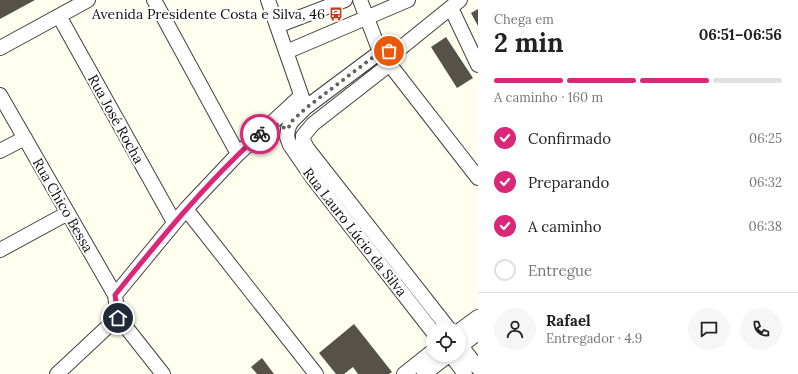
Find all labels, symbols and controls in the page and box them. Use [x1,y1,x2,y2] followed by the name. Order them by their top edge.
[91,5,325,23] place label: Avenida Presidente Costa e Silva, 46
[328,6,344,22] bus stop icon: Avenida Presidente Costa e Silva, 46
[494,11,554,28] text: Chega em
[699,25,782,44] text: 06:51–06:56
[494,26,564,59] text: 2 min
[372,34,406,68] pin
[378,40,400,62] icon: bag
[84,71,148,167] street label: Rua José Rocha
[494,89,603,106] text: A caminho · 160 m
[240,114,280,154] courier
[249,123,271,145] icon: bike
[494,127,516,149] icon: check
[528,129,611,148] text: Confirmado
[749,130,782,147] text: 06:25
[29,155,97,255] street label: Rua Chico Bessa
[299,164,411,300] street label: Rua Lauro Lúcio da Silva
[494,171,516,193] icon: check
[528,173,609,192] text: Preparando
[749,174,782,191] text: 06:32
[494,215,516,237] icon: check
[528,217,602,236] text: A caminho
[749,218,782,235] text: 06:38
[528,261,592,280] text: Entregue
[101,301,135,335] pin
[107,307,129,329] icon: home
[494,308,536,350] button: person
[688,308,730,350] button: chat
[740,308,782,350] button: phone
[546,311,591,330] text: Rafael
[426,322,466,362] map controls
[426,322,466,362] button: locate
[546,330,642,347] text: Entregador · 4.9

